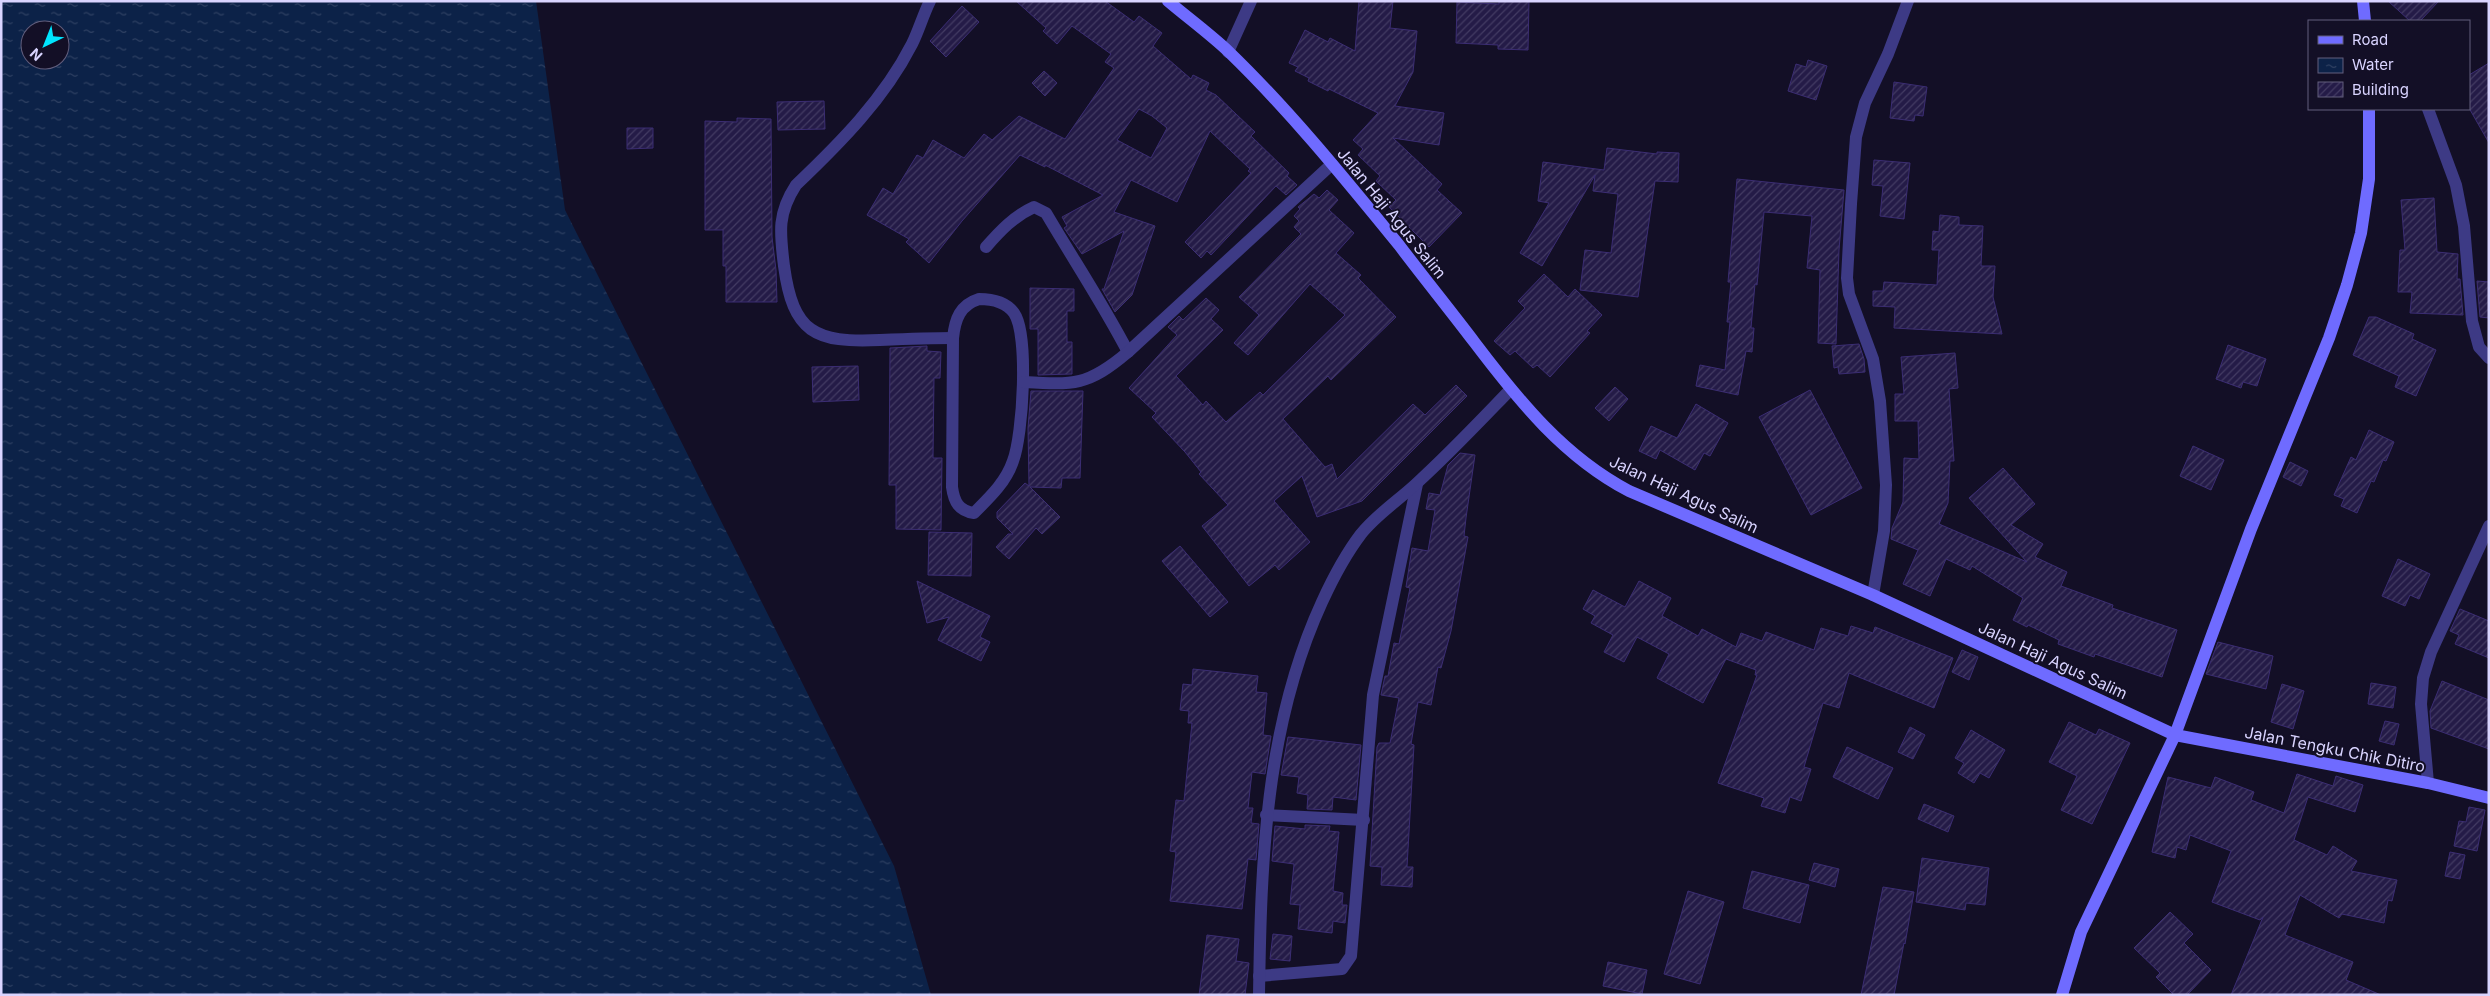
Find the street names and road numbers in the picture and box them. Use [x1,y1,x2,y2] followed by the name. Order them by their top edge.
[1333,144,1451,282] street label: Jalan Haji Agus Salim
[1606,451,1762,537] street label: Jalan Haji Agus Salim
[1975,617,2131,703] street label: Jalan Haji Agus Salim
[2243,722,2427,776] street label: Jalan Tengku Chik Ditiro

